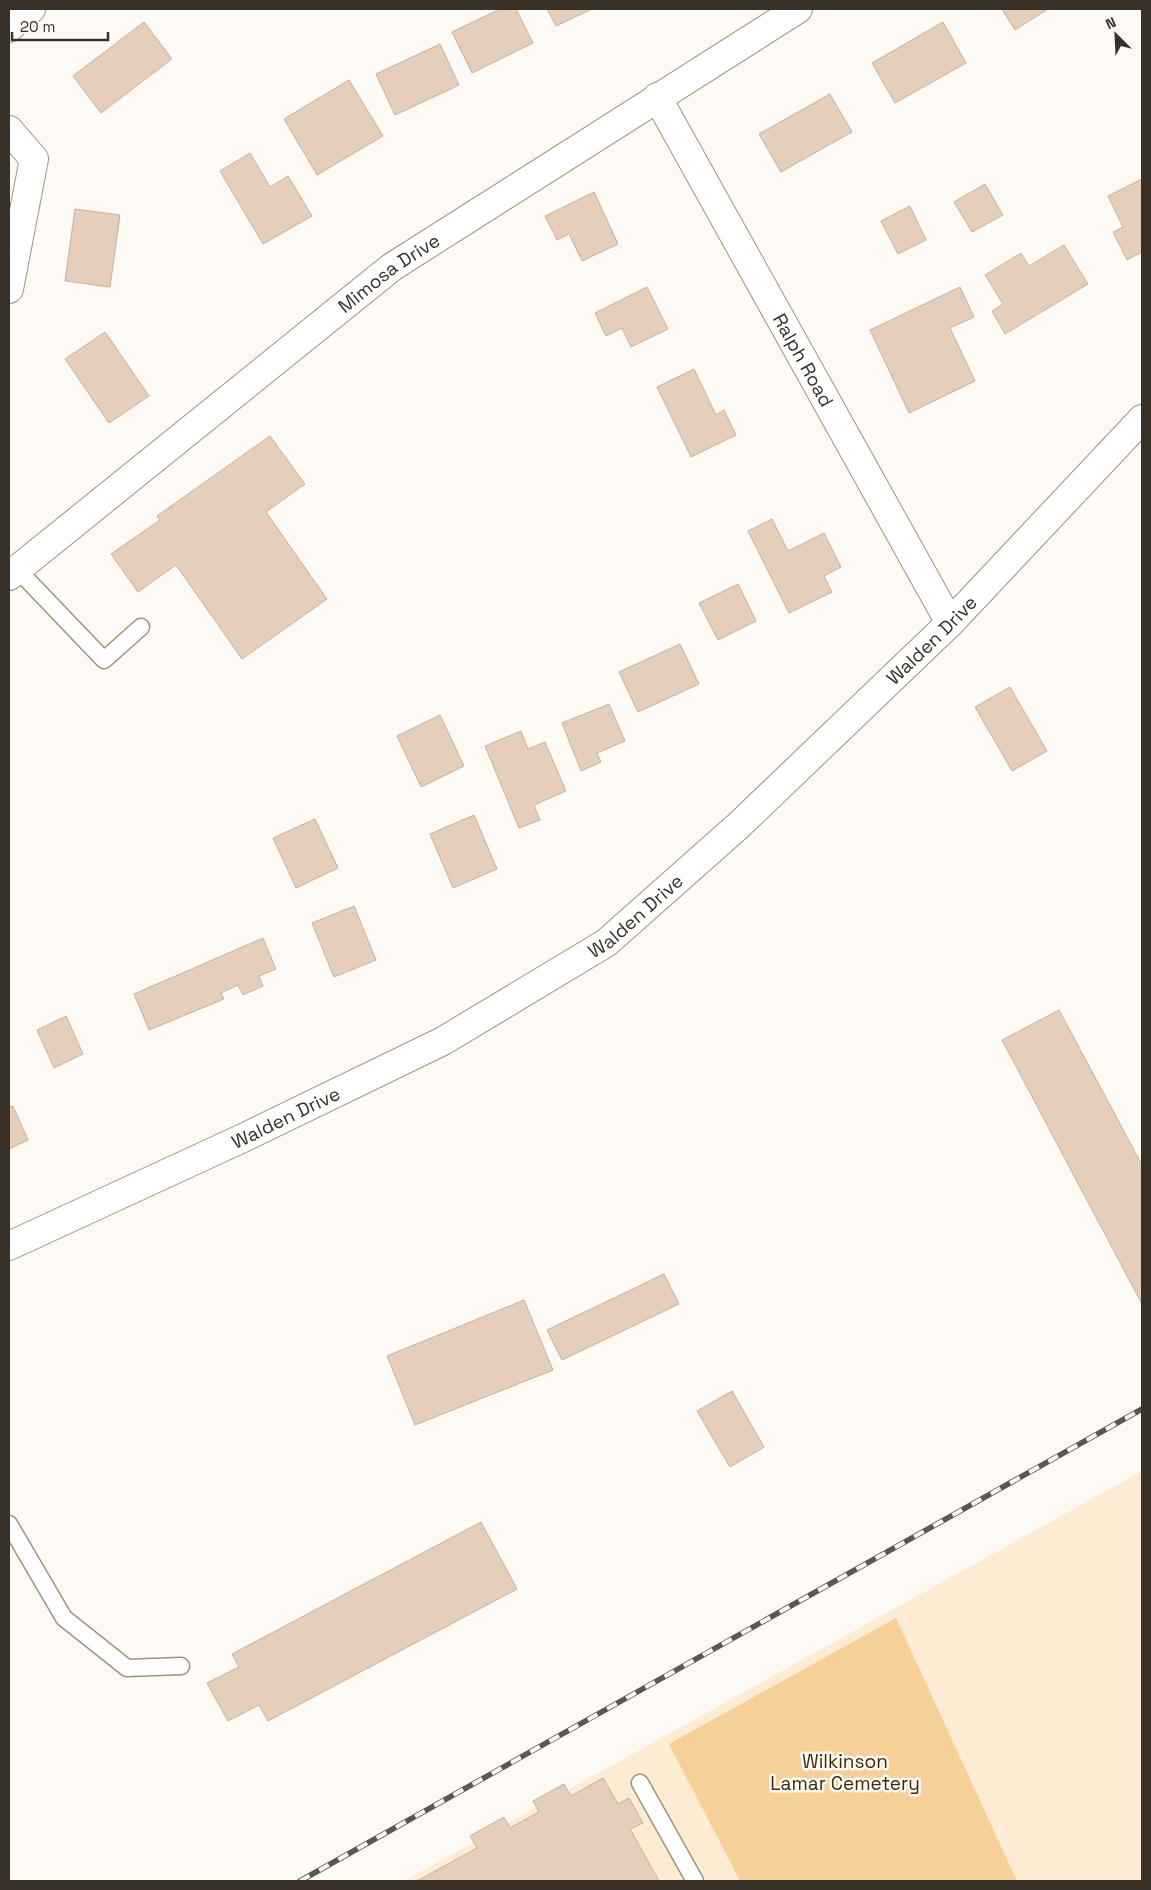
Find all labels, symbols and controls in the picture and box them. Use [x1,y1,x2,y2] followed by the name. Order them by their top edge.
[12,10,109,42] scale bar
[1091,10,1141,60] north arrow
[1103,13,1119,33] text: N
[20,17,55,36] text: 20 m
[333,228,445,319] street label: Mimosa Drive
[767,309,839,411] street label: Ralph Road
[881,590,983,690] street label: Walden Drive
[584,869,688,964] street label: Walden Drive
[227,1081,344,1155] street label: Walden Drive
[770,1749,920,1796] park label: Wilkinson Lamar Cemetery

